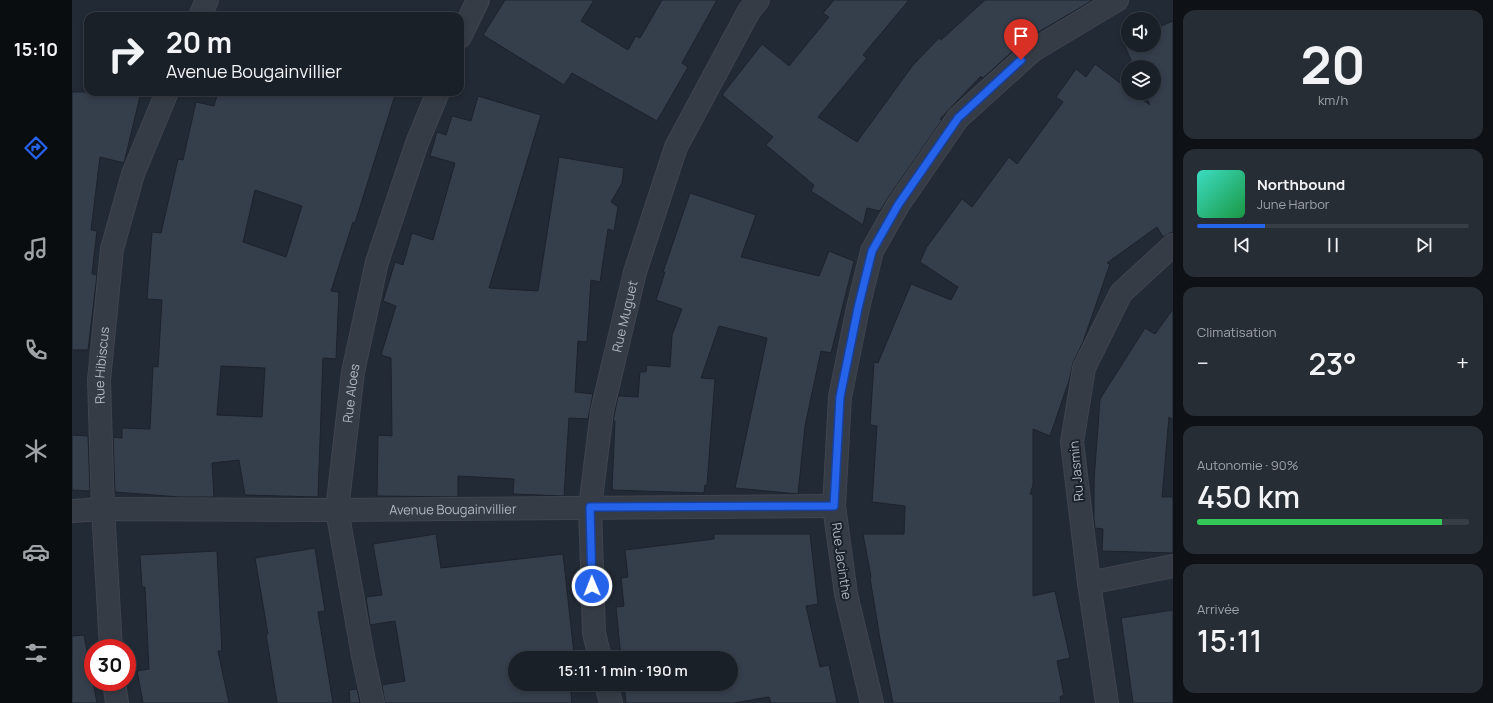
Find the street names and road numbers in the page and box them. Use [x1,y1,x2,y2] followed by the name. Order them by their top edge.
[607,279,642,354] street label: Rue Muguet
[90,326,113,404] street label: Rue Hibiscus
[338,362,364,424] street label: Rue Aloes
[1064,440,1088,502] street label: Ru Jasmin
[389,500,517,519] street label: Avenue Bougainvillier
[828,521,856,601] street label: Rue Jacinthe

